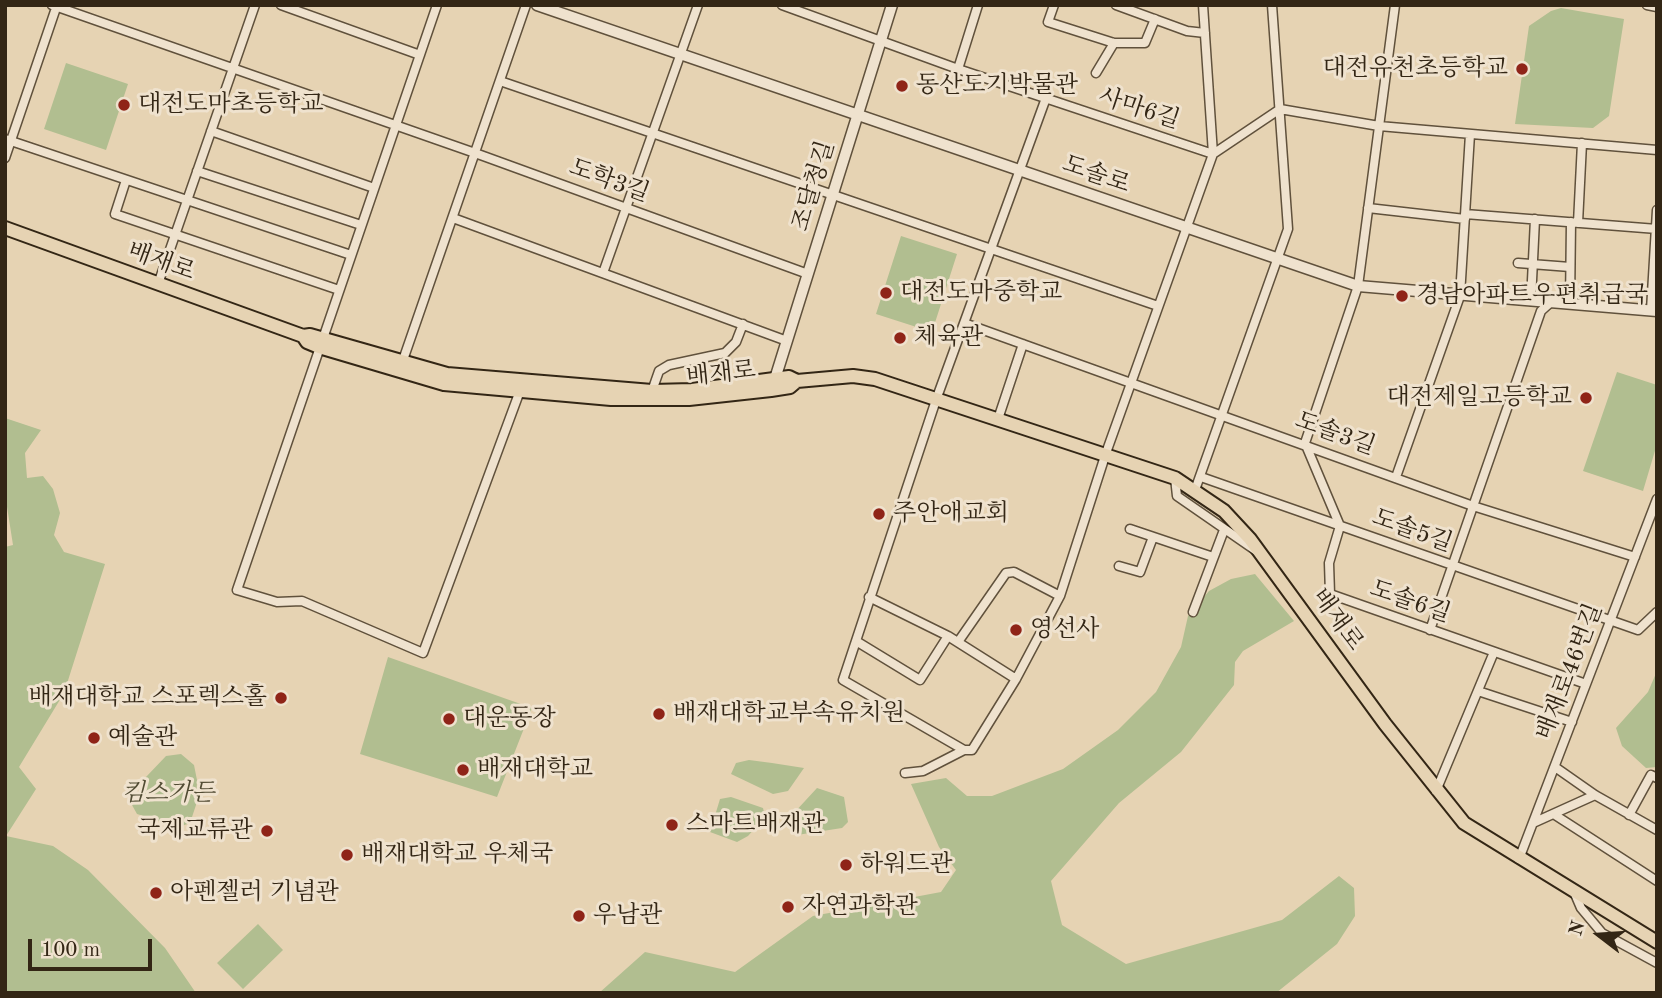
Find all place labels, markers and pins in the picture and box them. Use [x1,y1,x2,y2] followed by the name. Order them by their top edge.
[1323,55,1508,83] place label: 대전유천초등학교
[1514,61,1530,77] marker: 대전유천초등학교
[916,72,1078,100] place label: 동산도기박물관
[894,78,910,94] marker: 동산도기박물관
[138,91,323,119] place label: 대전도마초등학교
[116,97,132,113] marker: 대전도마초등학교
[900,279,1062,307] place label: 대전도마중학교
[1416,282,1648,310] place label: 경남아파트우편취급국
[878,285,894,301] marker: 대전도마중학교
[1394,288,1410,304] marker: 경남아파트우편취급국
[914,324,984,352] place label: 체육관
[892,330,908,346] marker: 체육관
[1387,384,1572,412] place label: 대전제일고등학교
[1578,390,1594,406] marker: 대전제일고등학교
[893,500,1009,528] place label: 주안애교회
[871,506,887,522] marker: 주안애교회
[1030,616,1100,644] place label: 영선사
[1008,622,1024,638] marker: 영선사
[28,684,267,712] place label: 배재대학교 스포렉스홀
[273,690,289,706] marker: 배재대학교 스포렉스홀
[673,700,905,728] place label: 배재대학교부속유치원
[463,705,556,733] place label: 대운동장
[651,706,667,722] marker: 배재대학교부속유치원
[441,711,457,727] marker: 대운동장
[108,724,178,752] place label: 예술관
[86,730,102,746] marker: 예술관
[477,756,593,784] place label: 배재대학교
[455,762,471,778] marker: 배재대학교
[686,811,825,839] place label: 스마트배재관
[137,817,253,845] place label: 국제교류관
[664,817,680,833] marker: 스마트배재관
[259,823,275,839] marker: 국제교류관
[361,841,553,869] place label: 배재대학교 우체국
[339,847,355,863] marker: 배재대학교 우체국
[860,851,953,879] place label: 하워드관
[838,857,854,873] marker: 하워드관
[170,879,339,907] place label: 아펜젤러 기념관
[148,885,164,901] marker: 아펜젤러 기념관
[802,893,918,921] place label: 자연과학관
[780,899,796,915] marker: 자연과학관
[593,902,663,930] place label: 우남관
[571,908,587,924] marker: 우남관

